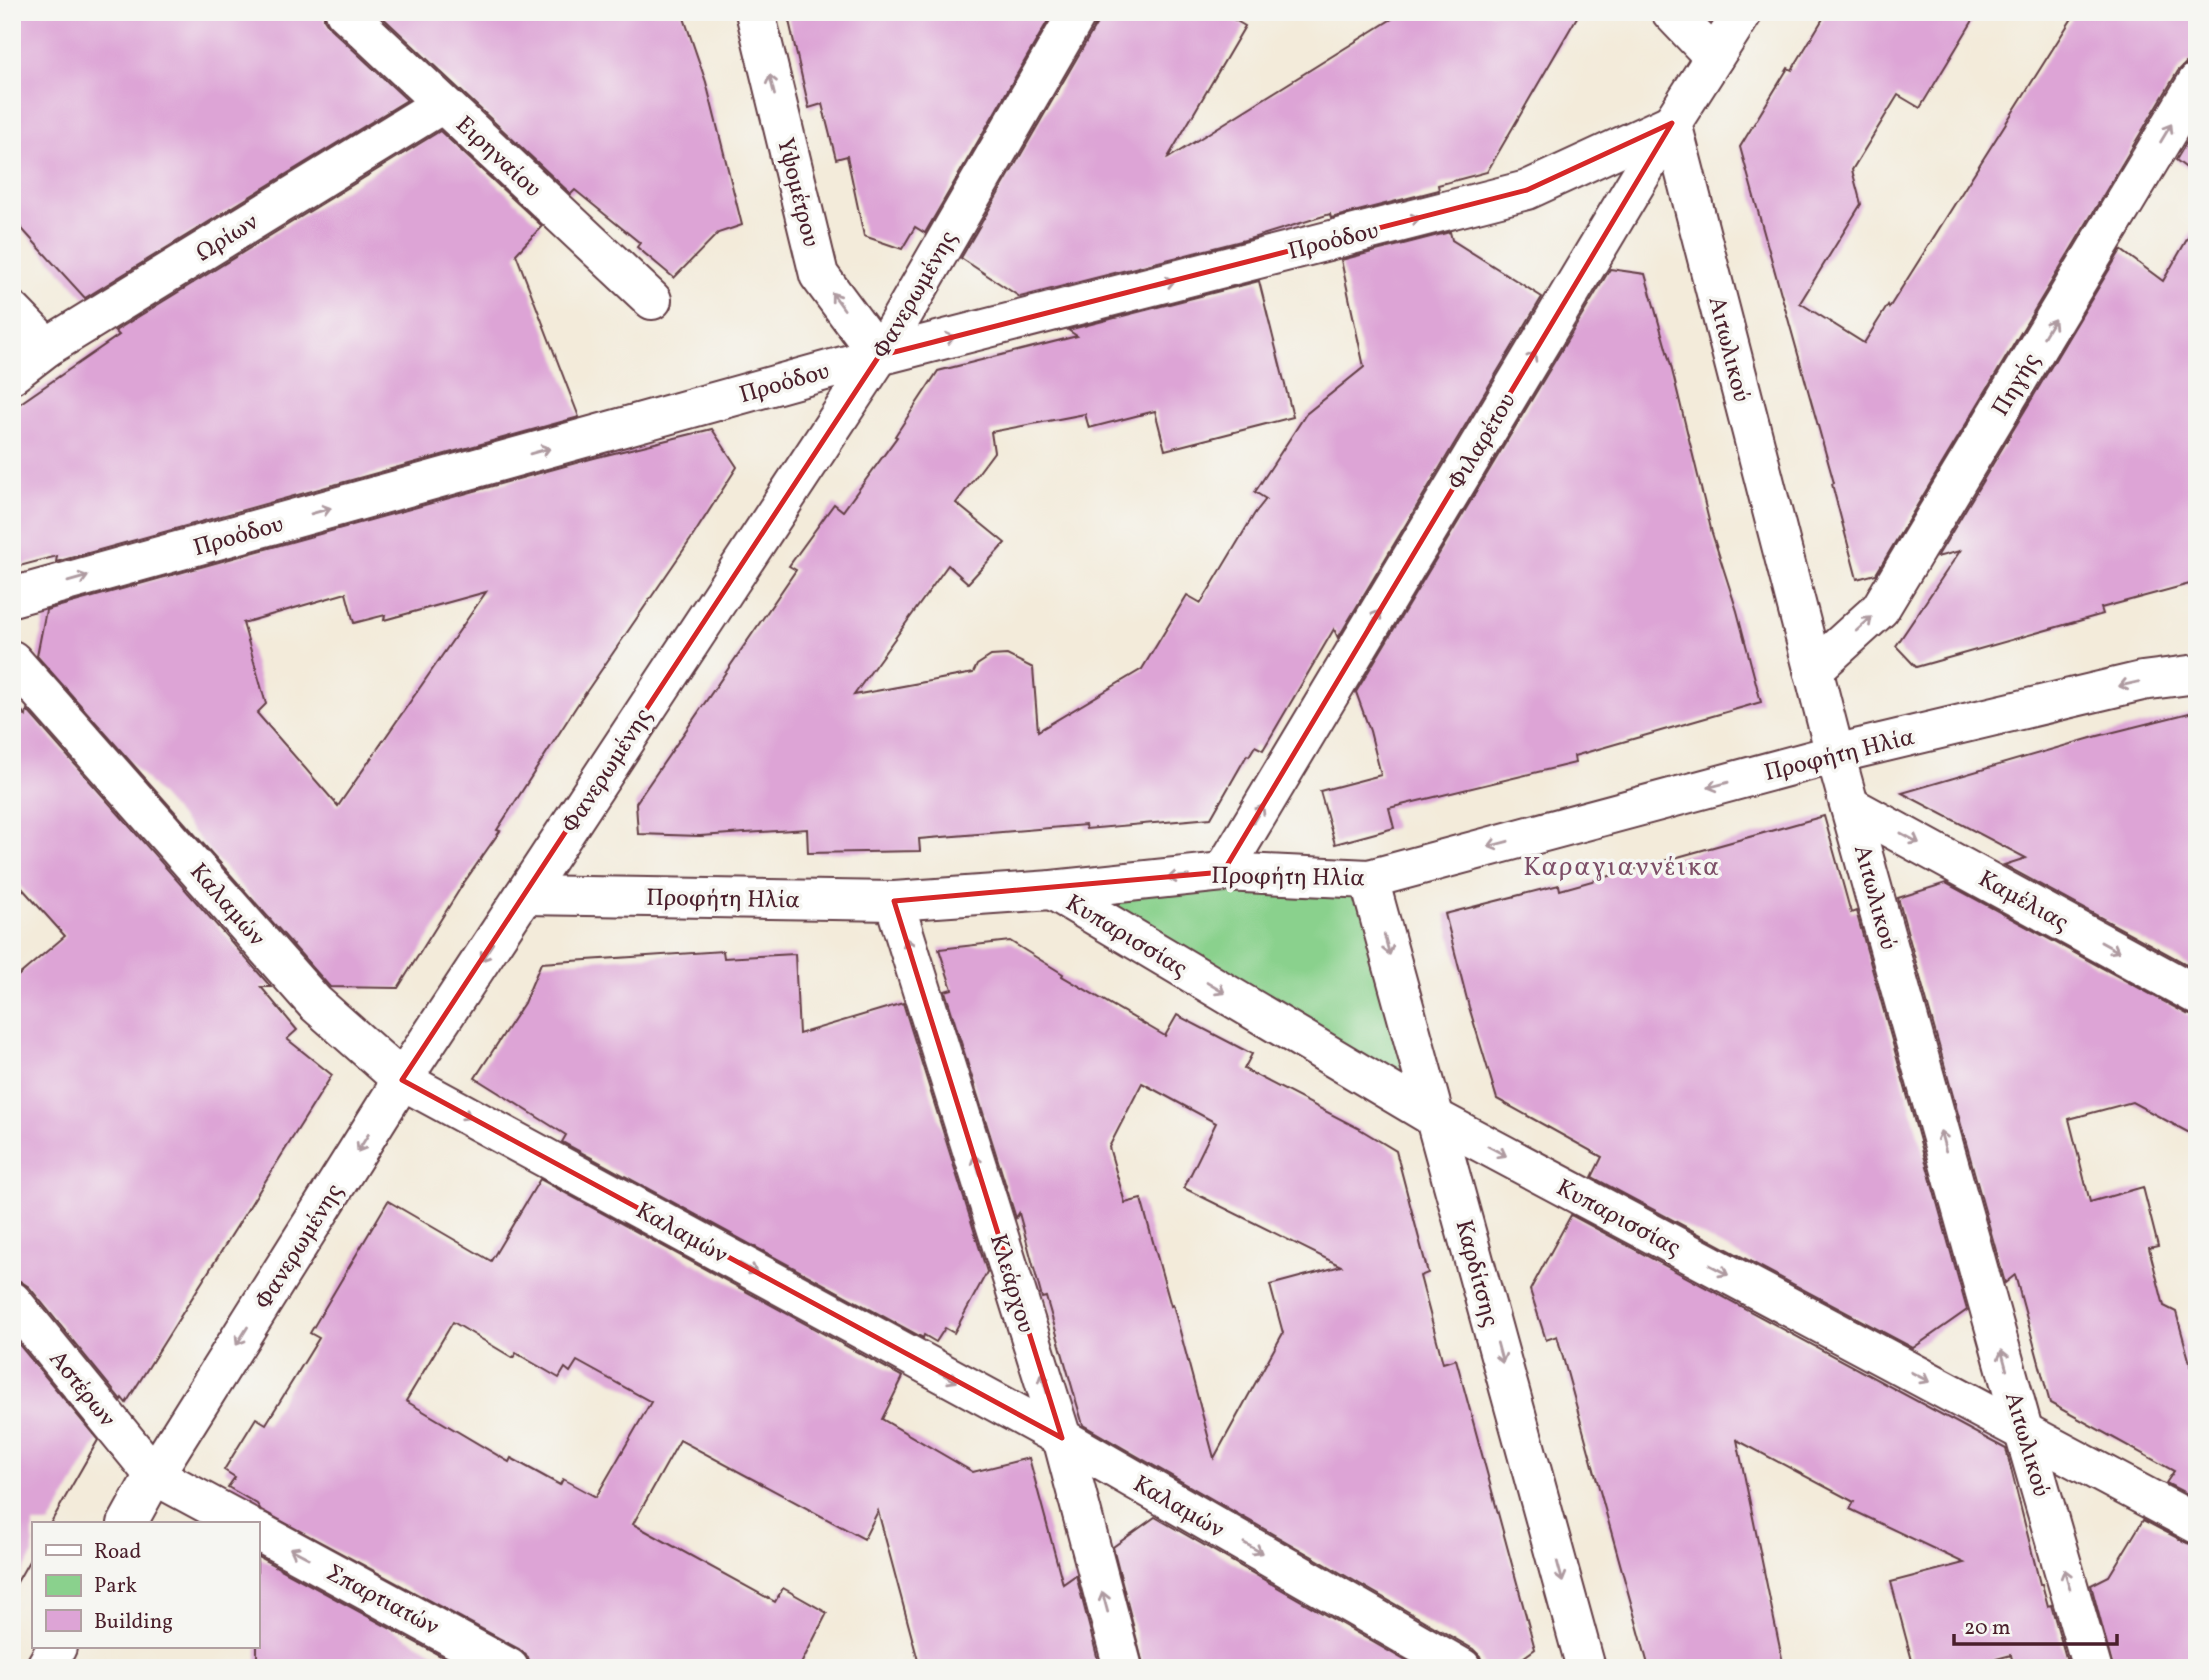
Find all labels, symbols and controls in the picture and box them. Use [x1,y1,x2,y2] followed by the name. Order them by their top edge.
[765,75,778,97] one-way arrow
[447,109,548,206] street label: Ειρηναίου
[2159,124,2173,144] one-way arrow
[767,134,827,251] street label: Υψομέτρου
[189,206,265,271] street label: Ωρίων
[1398,213,1420,226] one-way arrow
[1285,214,1382,270] street label: Προόδου
[865,225,966,365] street label: Φανερωμένης
[1154,276,1176,289] one-way arrow
[831,292,846,311] one-way arrow
[1699,293,1758,406] street label: Αιτωλικού
[2042,319,2056,339] one-way arrow
[933,332,956,345] one-way arrow
[1984,347,2049,423] street label: Πηγής
[1523,351,1537,371] one-way arrow
[736,355,834,413] street label: Προόδου
[1440,387,1525,497] street label: Φιλαρέτου
[529,443,551,456] one-way arrow
[310,504,332,517] one-way arrow
[190,508,288,566] street label: Προόδου
[66,572,89,585] one-way arrow
[1368,609,1382,629] one-way arrow
[1855,616,1873,632] one-way arrow
[2118,678,2141,691] one-way arrow
[554,702,661,840] street label: Φανερωμένης
[1761,721,1918,791] street label: Προφήτη Ηλία
[1707,779,1730,792] one-way arrow
[1251,804,1265,824] one-way arrow
[1900,832,1920,846] one-way arrow
[1488,838,1510,851] one-way arrow
[1844,841,1904,954] street label: Αιτωλικού
[1523,850,1721,886] district label: Καραγιαννέικα
[181,856,272,954] street label: Καλαμών
[1211,860,1365,896] street label: Προφήτη Ηλία
[1972,863,2074,941] street label: Καμέλιας
[1167,871,1190,884] one-way arrow
[646,882,800,918] street label: Προφήτη Ηλία
[1059,887,1193,986] street label: Κυπαρισσίας
[1381,933,1394,955] one-way arrow
[902,937,915,959] one-way arrow
[2099,941,2120,955] one-way arrow
[479,942,494,961] one-way arrow
[1205,981,1225,995] one-way arrow
[452,1106,472,1120] one-way arrow
[1936,1130,1949,1153] one-way arrow
[356,1133,371,1152] one-way arrow
[1486,1145,1507,1159] one-way arrow
[969,1155,982,1177] one-way arrow
[1550,1172,1686,1266] street label: Κυπαρισσίας
[247,1177,352,1317] street label: Φανερωμένης
[629,1195,733,1273] street label: Καλαμών
[1446,1216,1507,1331] street label: Καρδίτσης
[980,1230,1042,1337] street label: Κλεάρχου
[738,1261,758,1275] one-way arrow
[1708,1264,1729,1277] one-way arrow
[235,1325,249,1345] one-way arrow
[1494,1342,1507,1364] one-way arrow
[40,1344,123,1435] street label: Αστέρων
[1997,1349,2010,1372] one-way arrow
[938,1370,958,1384] one-way arrow
[1909,1371,1930,1385] one-way arrow
[1037,1372,1050,1394] one-way arrow
[1995,1388,2057,1501] street label: Αιτωλικού
[1126,1468,1230,1548] street label: Καλαμών
[32,1522,259,1648] legend
[94,1538,141,1567] text: Road
[1243,1541,1263,1555] one-way arrow
[289,1546,309,1560] one-way arrow
[320,1557,445,1645] street label: Σπαρτιατών
[1554,1560,1567,1583] one-way arrow
[2059,1568,2072,1590] one-way arrow
[94,1572,137,1601] text: Park
[1098,1591,1111,1614] one-way arrow
[1954,1603,2116,1647] scale bar
[94,1608,173,1637] text: Building
[1964,1614,2010,1643] text: 20 m

